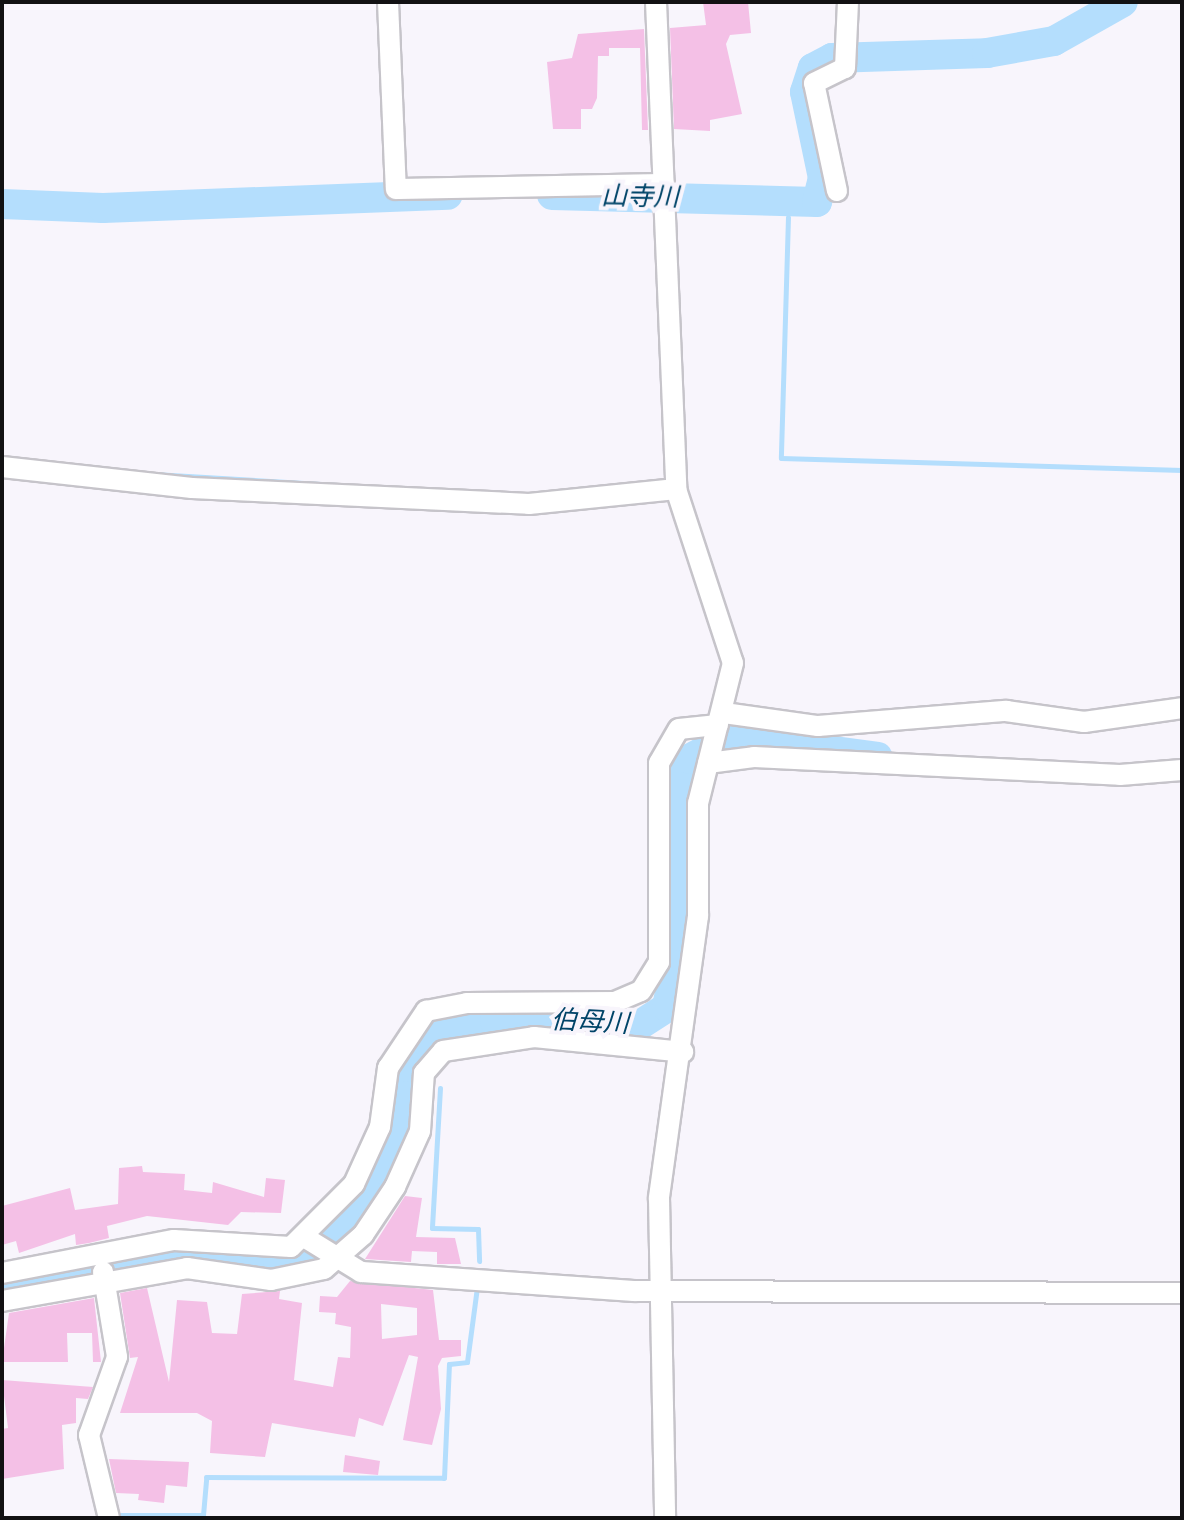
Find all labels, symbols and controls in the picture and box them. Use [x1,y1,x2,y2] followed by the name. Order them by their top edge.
[601,181,679,213] water label: 山寺川
[550,1004,630,1040] water label: 伯母川

